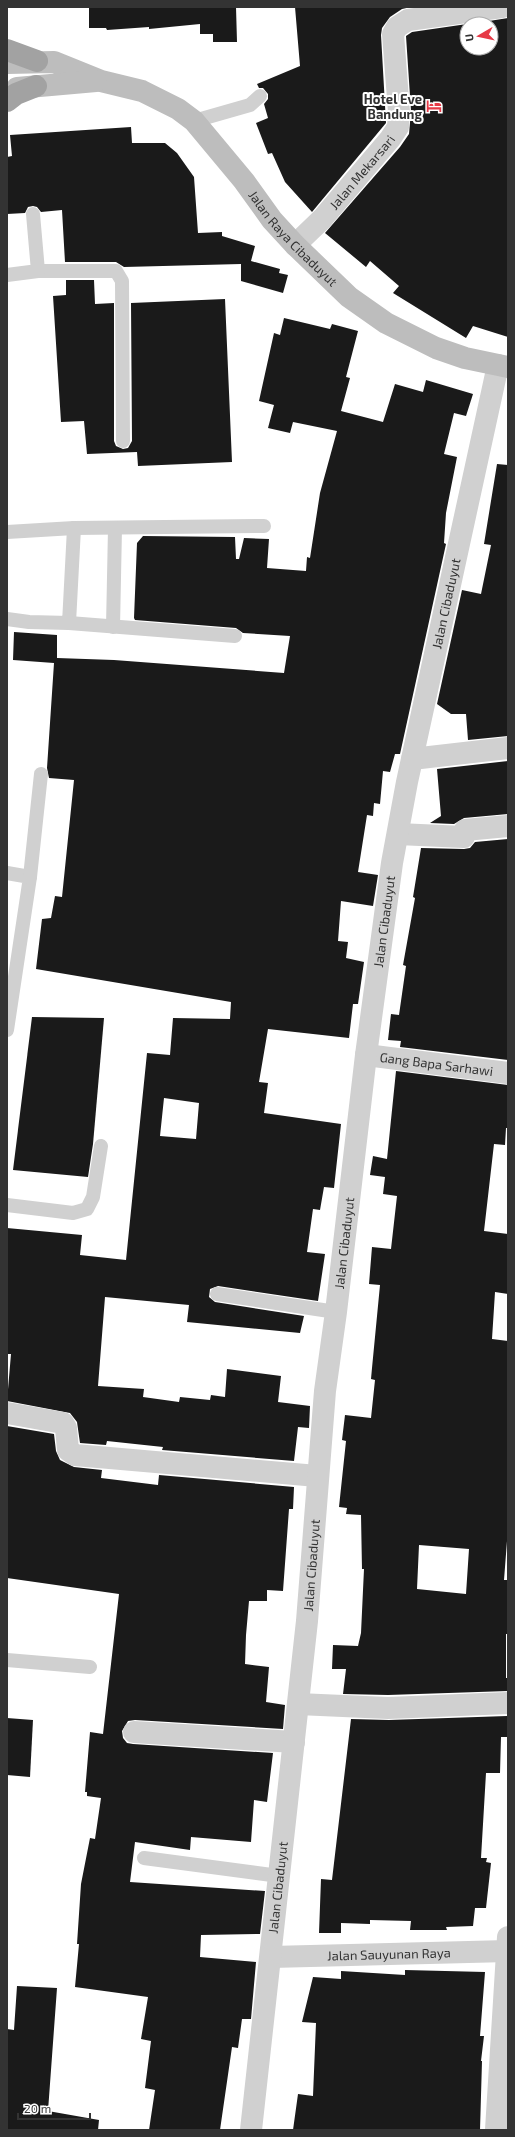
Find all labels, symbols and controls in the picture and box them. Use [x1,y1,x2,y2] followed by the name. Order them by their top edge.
[459,16,499,56] north arrow
[462,33,476,42] text: U
[364,91,422,122] place label: Hotel Eve Bandung
[425,97,443,115] hotel icon: Hotel Eve Bandung
[326,132,398,213] street label: Jalan Mekarsari
[245,187,341,290] street label: Jalan Raya Cibaduyut
[428,557,464,650] street label: Jalan Cibaduyut
[370,875,398,968] street label: Jalan Cibaduyut
[379,1049,494,1079] street label: Gang Bapa Sarhawi
[331,1196,357,1290] street label: Jalan Cibaduyut
[300,1519,323,1612] street label: Jalan Cibaduyut
[265,1841,291,1934] street label: Jalan Cibaduyut
[327,1944,451,1964] street label: Jalan Sauyunan Raya
[18,2095,90,2121] scale bar
[24,2101,51,2115] text: 20 m

